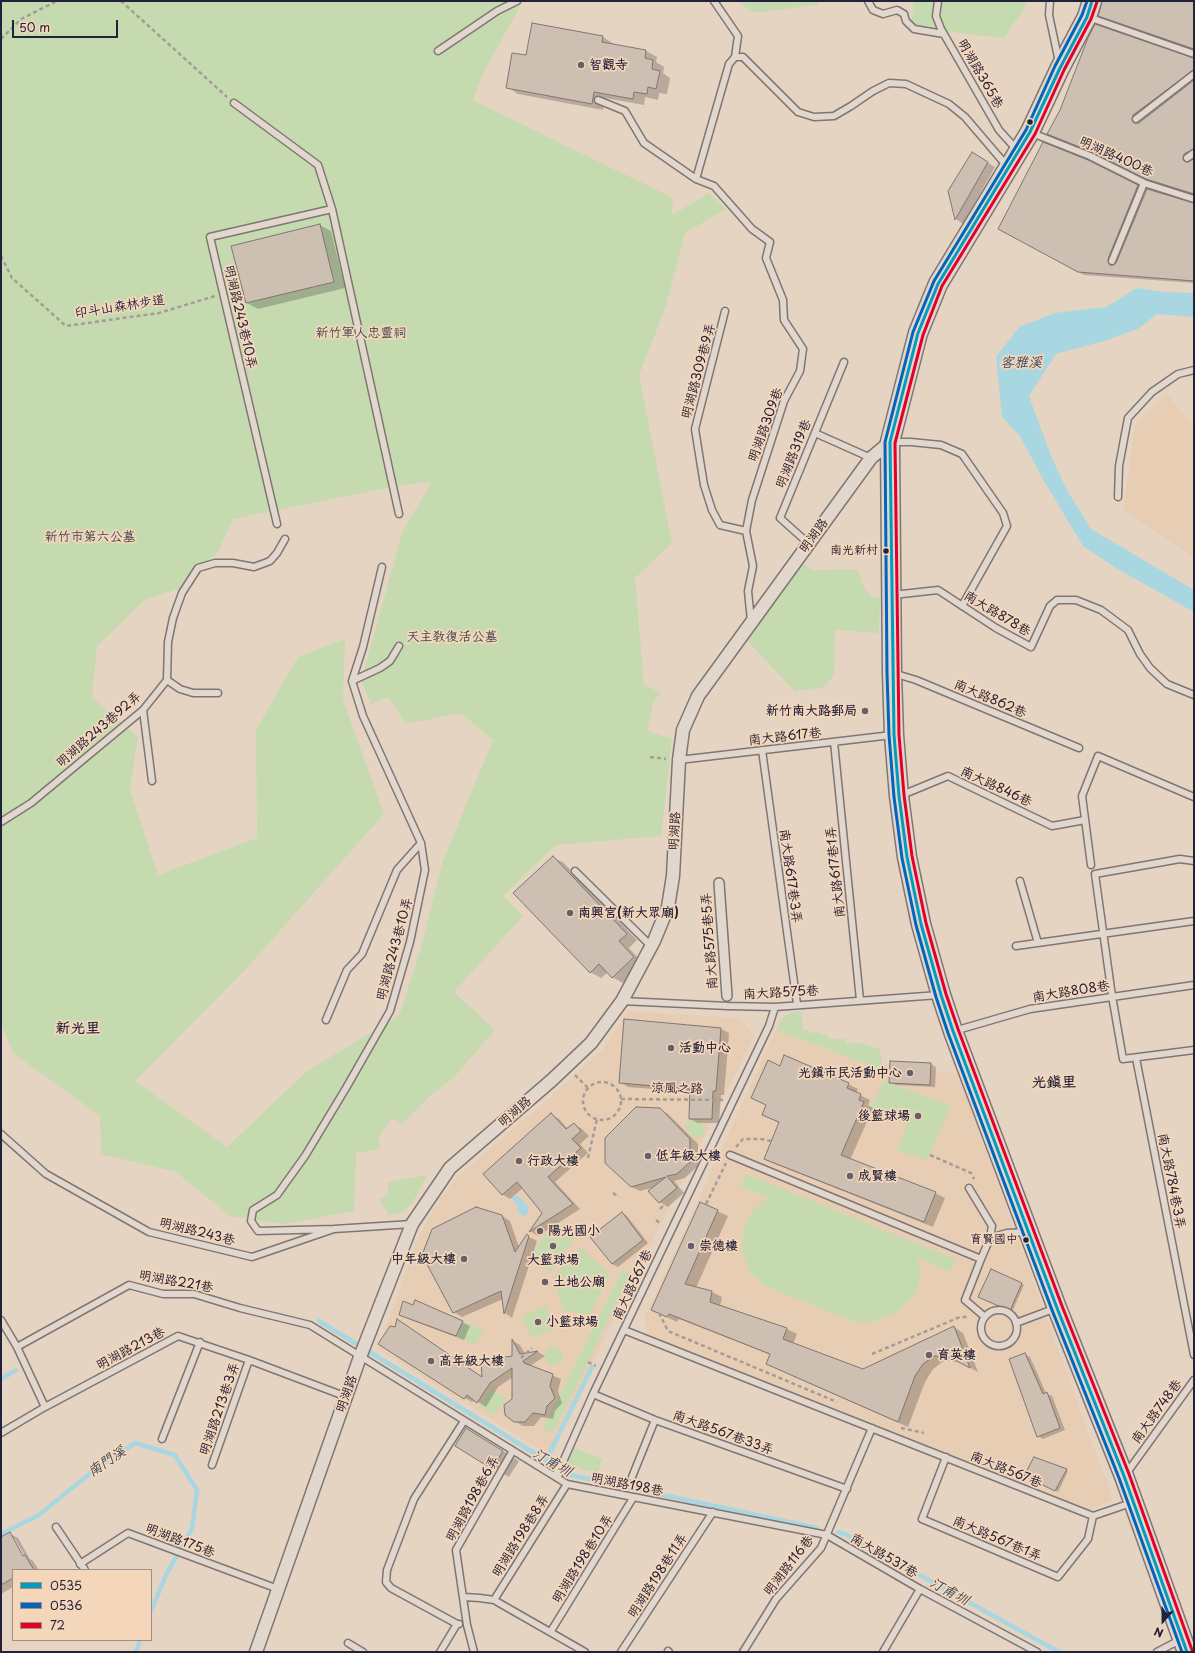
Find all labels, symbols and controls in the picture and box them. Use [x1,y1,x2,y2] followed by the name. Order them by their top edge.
[14,12,120,38] scale bar
[19,18,50,36] text: 50 m
[954,36,1006,112] street label: 明湖路365巷
[589,57,628,73] place label: 智觀寺
[576,60,586,70] marker: 智觀寺
[1025,117,1035,127] unlabelled marker
[1076,134,1156,180] street label: 明湖路400巷
[220,264,260,370] street label: 明湖路243巷10弄
[74,292,166,322] street label: 印斗山森林步道
[679,322,719,420] street label: 明湖路309巷9弄
[316,325,406,341] park label: 新竹軍人忠靈祠
[1000,355,1042,371] water label: 客雅溪
[745,386,787,464] street label: 明湖路309巷
[773,417,815,491] street label: 明湖路319巷
[796,516,832,556] street label: 明湖路
[45,529,135,545] park label: 新竹市第六公墓
[830,544,878,558] place label: 南光新村
[881,546,891,556] marker: 南光新村
[961,588,1033,640] street label: 南大路878巷
[407,629,497,645] park label: 天主教復活公墓
[951,677,1029,721] street label: 南大路862巷
[53,689,145,771] street label: 明湖路243巷92弄
[766,703,857,719] place label: 新竹南大路郵局
[860,706,870,716] marker: 新竹南大路郵局
[748,725,822,749] street label: 南大路617巷
[958,764,1034,810] street label: 南大路846巷
[666,811,684,851] street label: 明湖路
[823,825,849,919] street label: 南大路617巷1弄
[776,828,804,924] street label: 南大路617巷3弄
[699,892,721,990] street label: 南大路575巷5弄
[374,896,416,1002] street label: 明湖路243巷10弄
[578,905,679,921] place label: 南興宮(新大眾廟)
[565,908,575,918] marker: 南興宮(新大眾廟)
[1031,978,1111,1006] street label: 南大路808巷
[743,983,819,1003] street label: 南大路575巷
[56,1020,100,1038] district label: 新光里
[679,1040,731,1056] place label: 活動中心
[666,1043,676,1053] marker: 活動中心
[798,1065,902,1081] place label: 光鎮市民活動中心
[905,1068,915,1078] marker: 光鎮市民活動中心
[1032,1074,1076,1092] district label: 光鎮里
[651,1081,703,1097] street label: 涼風之路
[495,1093,535,1131] street label: 明湖路
[858,1108,910,1124] place label: 後籃球場
[913,1111,923,1121] marker: 後籃球場
[1154,1132,1188,1230] street label: 南大路784巷3弄
[656,1148,721,1164] place label: 低年級大樓
[643,1151,653,1161] marker: 低年級大樓
[527,1153,579,1169] place label: 行政大樓
[514,1156,524,1166] marker: 行政大樓
[858,1168,897,1184] place label: 成賢樓
[845,1171,855,1181] marker: 成賢樓
[157,1215,237,1249] street label: 明湖路243巷
[548,1223,600,1239] place label: 陽光國小
[535,1226,545,1236] marker: 陽光國小
[970,1233,1018,1247] place label: 育賢國中
[1021,1235,1031,1245] marker: 育賢國中
[699,1238,738,1254] place label: 崇德樓
[548,1241,558,1251] marker: 大籃球場
[686,1241,696,1251] marker: 崇德樓
[610,1247,656,1323] street label: 南大路567巷
[391,1251,456,1267] place label: 中年級大樓
[527,1252,579,1268] place label: 大籃球場
[459,1254,469,1264] marker: 中年級大樓
[138,1268,214,1296] street label: 明湖路221巷
[553,1274,605,1290] place label: 土地公廟
[540,1277,550,1287] marker: 土地公廟
[546,1314,598,1330] place label: 小籃球場
[533,1317,543,1327] marker: 小籃球場
[94,1324,168,1374] street label: 明湖路213巷
[937,1347,976,1363] place label: 育英樓
[924,1350,934,1360] marker: 育英樓
[439,1353,504,1369] place label: 高年級大樓
[426,1356,436,1366] marker: 高年級大樓
[197,1360,243,1458] street label: 明湖路213巷3弄
[333,1373,361,1415] street label: 明湖路
[1129,1377,1185,1447] street label: 南大路748巷
[670,1407,776,1459] street label: 南大路567巷33弄
[85,1443,129,1481] water label: 南門溪
[530,1445,574,1481] water label: 汀甫圳
[968,1448,1044,1492] street label: 南大路567巷
[443,1453,503,1545] street label: 明湖路198巷6弄
[589,1470,665,1500] street label: 明湖路198巷
[489,1492,553,1580] street label: 明湖路198巷8弄
[549,1512,617,1606] street label: 明湖路198巷10弄
[950,1513,1044,1565] street label: 南大路567巷1弄
[143,1521,217,1561] street label: 明湖路175巷
[847,1530,921,1582] street label: 南大路537巷
[625,1531,691,1621] street label: 明湖路198巷11弄
[761,1533,817,1599] street label: 明湖路116巷
[12,1569,152,1641] legend
[927,1575,971,1609] water label: 汀甫圳
[50,1576,82,1594] text: 0535
[50,1596,83,1614] text: 0536
[1143,1601,1183,1641] north arrow
[50,1616,65,1634] text: 72
[1151,1623,1166,1642] text: N

